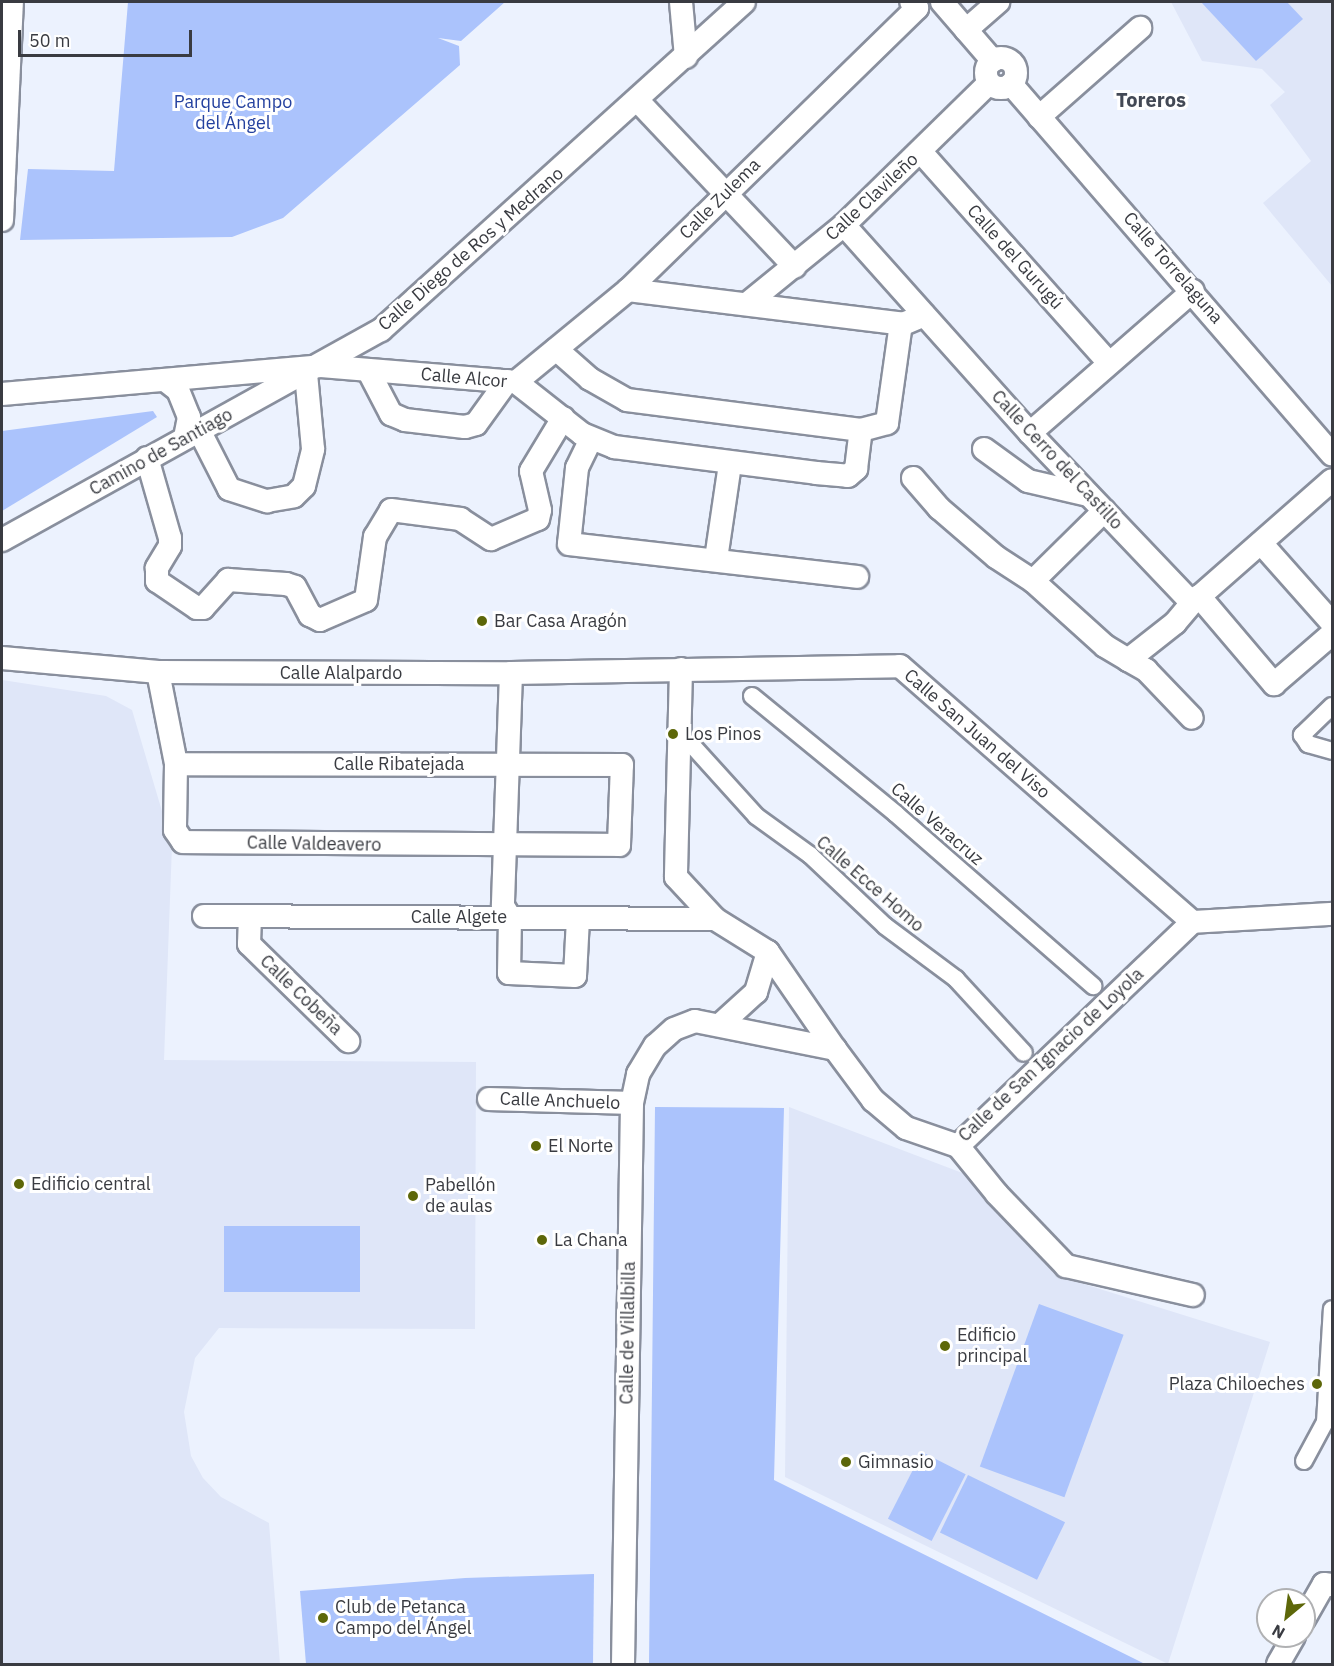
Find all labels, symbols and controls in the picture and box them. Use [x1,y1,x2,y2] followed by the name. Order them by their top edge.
[21,18,195,56] scale bar
[29,29,71,52] text: 50 m
[1116,87,1186,111] district label: Toreros
[174,92,292,134] park label: Parque Campo del Ángel
[821,149,923,245] street label: Calle Clavileño
[675,154,765,244] street label: Calle Zulema
[374,163,568,335] street label: Calle Diego de Ros y Medrano
[962,200,1068,314] street label: Calle del Gurugú
[1119,208,1227,328] street label: Calle Torrelaguna
[420,363,508,393] street label: Calle Alcor
[987,386,1127,534] street label: Calle Cerro del Castillo
[86,404,236,500] street label: Camino de Santiago
[494,610,627,632] place label: Bar Casa Aragón
[475,614,489,628] marker: Bar Casa Aragón
[280,662,402,684] street label: Calle Alalpardo
[900,665,1054,803] street label: Calle San Juan del Viso
[685,723,761,745] place label: Los Pinos
[666,727,680,741] marker: Los Pinos
[334,753,464,775] street label: Calle Ribatejada
[886,778,988,870] street label: Calle Veracruz
[812,831,928,937] street label: Calle Ecce Homo
[247,832,381,856] street label: Calle Valdeavero
[411,906,507,928] street label: Calle Algete
[255,950,347,1040] street label: Calle Cobeña
[954,964,1148,1146] street label: Calle de San Ignacio de Loyola
[499,1088,621,1114] street label: Calle Anchuelo
[548,1135,613,1157] place label: El Norte
[529,1139,543,1153] marker: El Norte
[31,1173,151,1195] place label: Edificio central
[425,1175,496,1218] place label: Pabellón de aulas
[12,1177,26,1191] marker: Edificio central
[406,1189,420,1203] marker: Pabellón de aulas
[554,1229,628,1251] place label: La Chana
[535,1233,549,1247] marker: La Chana
[616,1261,640,1405] street label: Calle de Villalbilla
[957,1325,1027,1368] place label: Edificio principal
[938,1339,952,1353] marker: Edificio principal
[1169,1373,1305,1395] place label: Plaza Chiloeches
[1310,1377,1324,1391] marker: Plaza Chiloeches
[858,1451,934,1473] place label: Gimnasio
[839,1455,853,1469] marker: Gimnasio
[1256,1588,1316,1648] north arrow
[335,1597,472,1640] place label: Club de Petanca Campo del Ángel
[316,1611,330,1625] marker: Club de Petanca Campo del Ángel
[1268,1620,1288,1644] text: N

